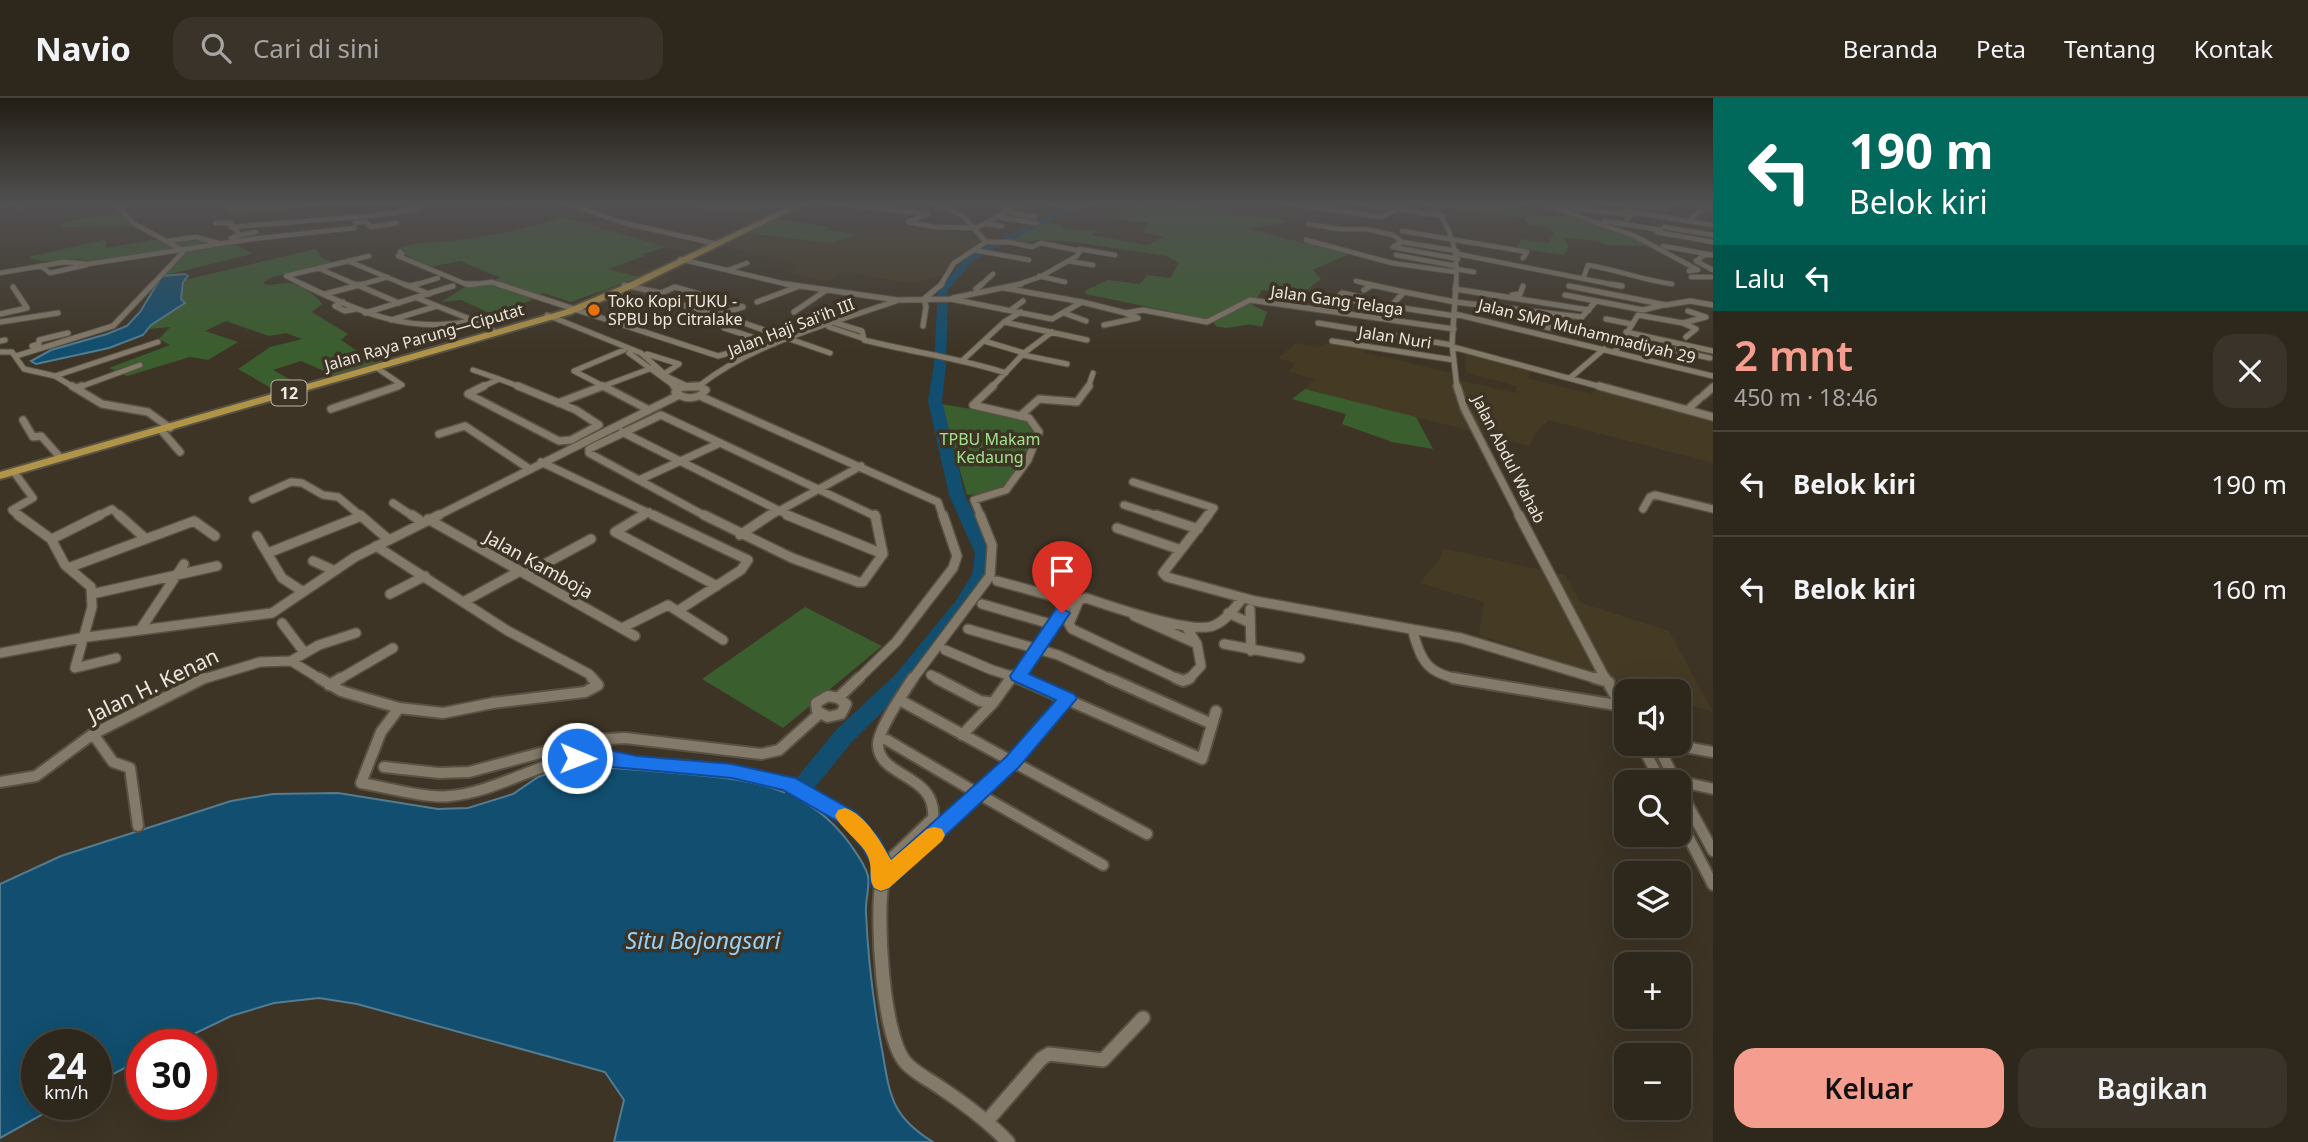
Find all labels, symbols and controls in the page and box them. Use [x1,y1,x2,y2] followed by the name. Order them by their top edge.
[173,17,663,80] search box
[35,26,131,71] text: Navio
[197,29,235,67] icon: search
[253,30,380,66] text: Cari di sini
[1843,32,1938,65] text: Beranda
[1976,32,2026,65] text: Peta
[2064,32,2156,65] text: Tentang
[2194,32,2273,65] text: Kontak
[1849,117,1994,183] text: 190 m
[1734,126,1825,217] icon: left
[1849,180,1988,223] text: Belok kiri
[1799,259,1837,297] icon: left
[1734,260,1785,296] text: Lalu
[1267,280,1405,320] street label: Jalan Gang Telaga
[608,290,743,330] place label: Toko Kopi TUKU - SPBU bp Citralake
[723,293,857,362] street label: Jalan Haji Sai'ih III
[1474,293,1698,369] street label: Jalan SMP Muhammadiyah 29
[320,298,526,377] street label: Jalan Raya Parung—Ciputat
[586,302,602,318] marker: Toko Kopi TUKU - SPBU bp Citralake
[1355,320,1433,354] street label: Jalan Nuri
[1734,326,1853,383] text: 2 mnt
[2213,334,2287,408] button: close
[272,380,306,406] road number: 12
[1734,381,1878,413] text: 450 m · 18:46
[1466,389,1551,527] street label: Jalan Abdul Wahab
[940,428,1040,468] park label: TPBU Makam Kedaung
[1734,465,1772,503] icon: left
[1793,466,1916,502] text: Belok kiri
[2211,466,2287,502] text: 190 m
[479,523,597,604] street label: Jalan Kamboja
[1032,541,1092,613] pin
[1043,552,1081,590] icon: arrive
[1734,570,1772,608] icon: left
[1793,571,1916,607] text: Belok kiri
[2211,571,2287,607] text: 160 m
[81,641,223,730] street label: Jalan H. Kenan
[1614,679,1691,1120] map controls
[1614,679,1691,756] button: sound
[540,721,614,795] position arrow
[1614,770,1691,847] button: search
[1614,861,1691,938] button: layers
[626,924,781,956] water label: Situ Bojongsari
[1614,952,1691,1029] button: +
[126,1029,217,1120] speed limit sign: 30
[46,1042,87,1089] text: 24
[1614,1043,1691,1120] button: −
[1734,1048,2004,1128] button: Keluar
[2018,1048,2287,1128] button: Bagikan
[44,1080,89,1104] text: km/h

